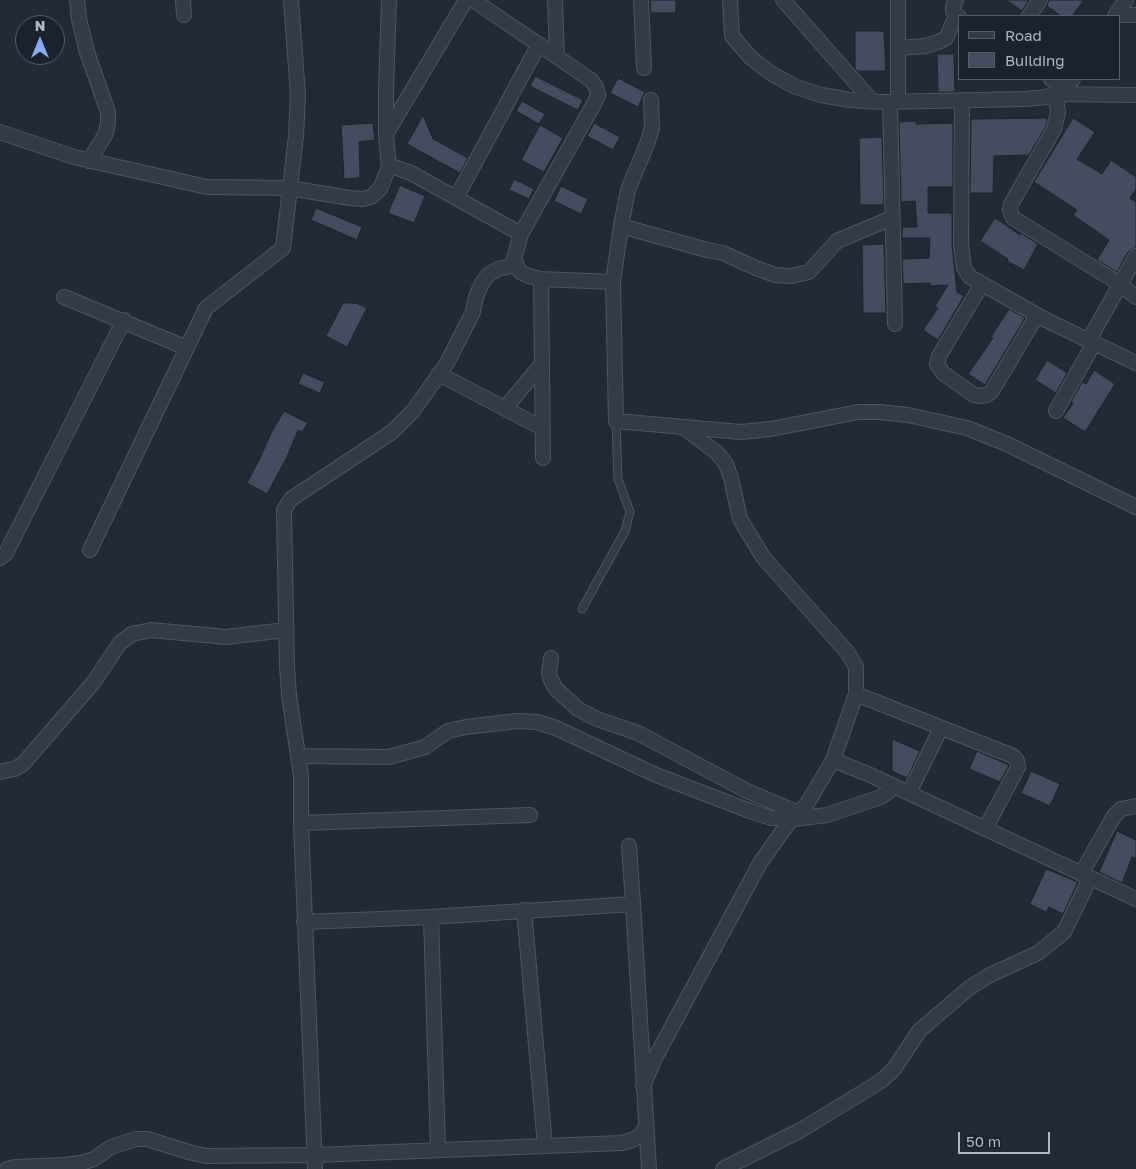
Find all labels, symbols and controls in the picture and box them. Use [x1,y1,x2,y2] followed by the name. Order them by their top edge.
[15,15,65,65] north arrow
[958,15,1121,80] legend
[35,17,45,34] text: N
[1005,26,1042,44] text: Road
[1005,51,1065,69] text: Building
[961,1122,1054,1154] scale bar
[966,1132,1001,1150] text: 50 m

